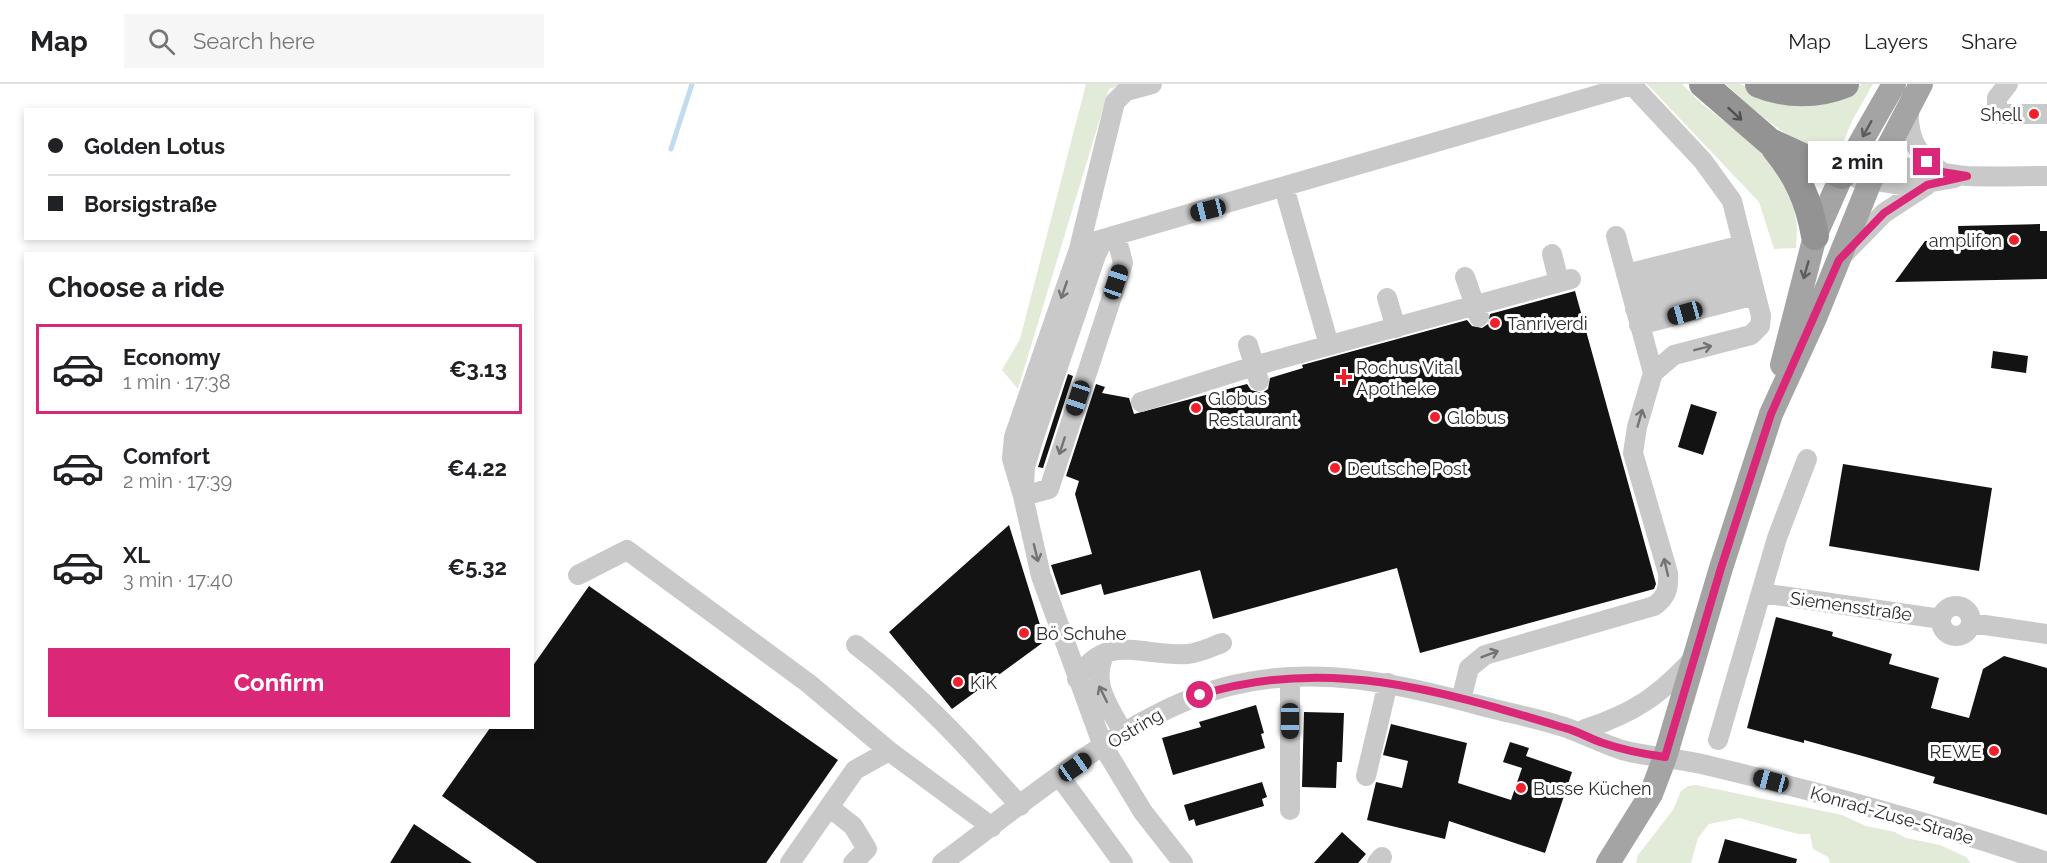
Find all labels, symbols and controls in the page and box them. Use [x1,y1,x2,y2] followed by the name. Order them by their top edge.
[124,14,544,68] search box
[30,25,88,58] text: Map
[145,25,178,58] icon: search
[193,28,315,54] text: Search here
[1788,29,1831,54] text: Map
[1864,29,1928,54] text: Layers
[1961,29,2017,54] text: Share
[1980,104,2022,125] place label: Shell
[1728,107,1743,121] one-way arrow
[2027,107,2041,121] marker: Shell
[1861,120,1873,137] one-way arrow
[84,133,225,159] text: Golden Lotus
[1807,141,1906,183] callout: 2 min
[1913,148,1940,175] route end
[1832,150,1883,174] text: 2 min
[84,191,217,217] text: Borsigstraße
[1188,197,1228,223] car
[1929,230,2002,251] place label: amplifon
[2007,233,2021,247] marker: amplifon
[1800,260,1811,279] one-way arrow
[1102,262,1130,302] car
[48,272,224,303] text: Choose a ride
[1058,280,1069,299] one-way arrow
[1665,299,1705,327] car
[1507,313,1588,334] place label: Tanriverdi
[1488,316,1502,330] marker: Tanriverdi
[1693,341,1712,353] one-way arrow
[51,342,105,396] icon: car
[123,344,221,370] text: Economy
[449,356,507,382] text: €3.13
[1356,357,1459,399] place label: Rochus Vital Apotheke
[123,370,231,394] text: 1 min · 17:38
[1337,370,1351,384] marker: Rochus Vital Apotheke
[1064,378,1092,418] car
[1208,388,1298,430] place label: Globus Restaurant
[1189,401,1203,415] marker: Globus Restaurant
[1447,407,1506,428] place label: Globus
[1634,409,1646,428] one-way arrow
[1428,410,1442,424] marker: Globus
[1056,436,1067,455] one-way arrow
[51,441,105,495] icon: car
[123,443,210,469] text: Comfort
[447,455,507,481] text: €4.22
[1347,458,1468,479] place label: Deutsche Post
[1328,461,1342,475] marker: Deutsche Post
[123,469,232,493] text: 2 min · 17:39
[51,540,105,594] icon: car
[123,542,150,568] text: XL
[1030,543,1042,562] one-way arrow
[448,554,507,580] text: €5.32
[1659,558,1671,577] one-way arrow
[123,568,233,592] text: 3 min · 17:40
[1789,587,1914,625] street label: Siemensstraße
[1036,623,1127,644] place label: Bö Schuhe
[1017,626,1031,640] marker: Bö Schuhe
[48,648,510,717] button: Confirm
[1480,648,1499,659] one-way arrow
[970,672,997,693] place label: KiK
[951,675,965,689] marker: KiK
[1186,681,1213,708] route start
[1097,685,1109,703] one-way arrow
[1281,703,1299,739] car
[1104,704,1166,752] street label: Ostring
[1929,741,1982,762] place label: REWE
[1987,744,2001,758] marker: REWE
[1055,749,1095,785] car
[1751,768,1791,794] car
[1533,778,1652,799] place label: Busse Küchen
[1514,781,1528,795] marker: Busse Küchen
[1808,782,1977,849] street label: Konrad-Zuse-Straße

